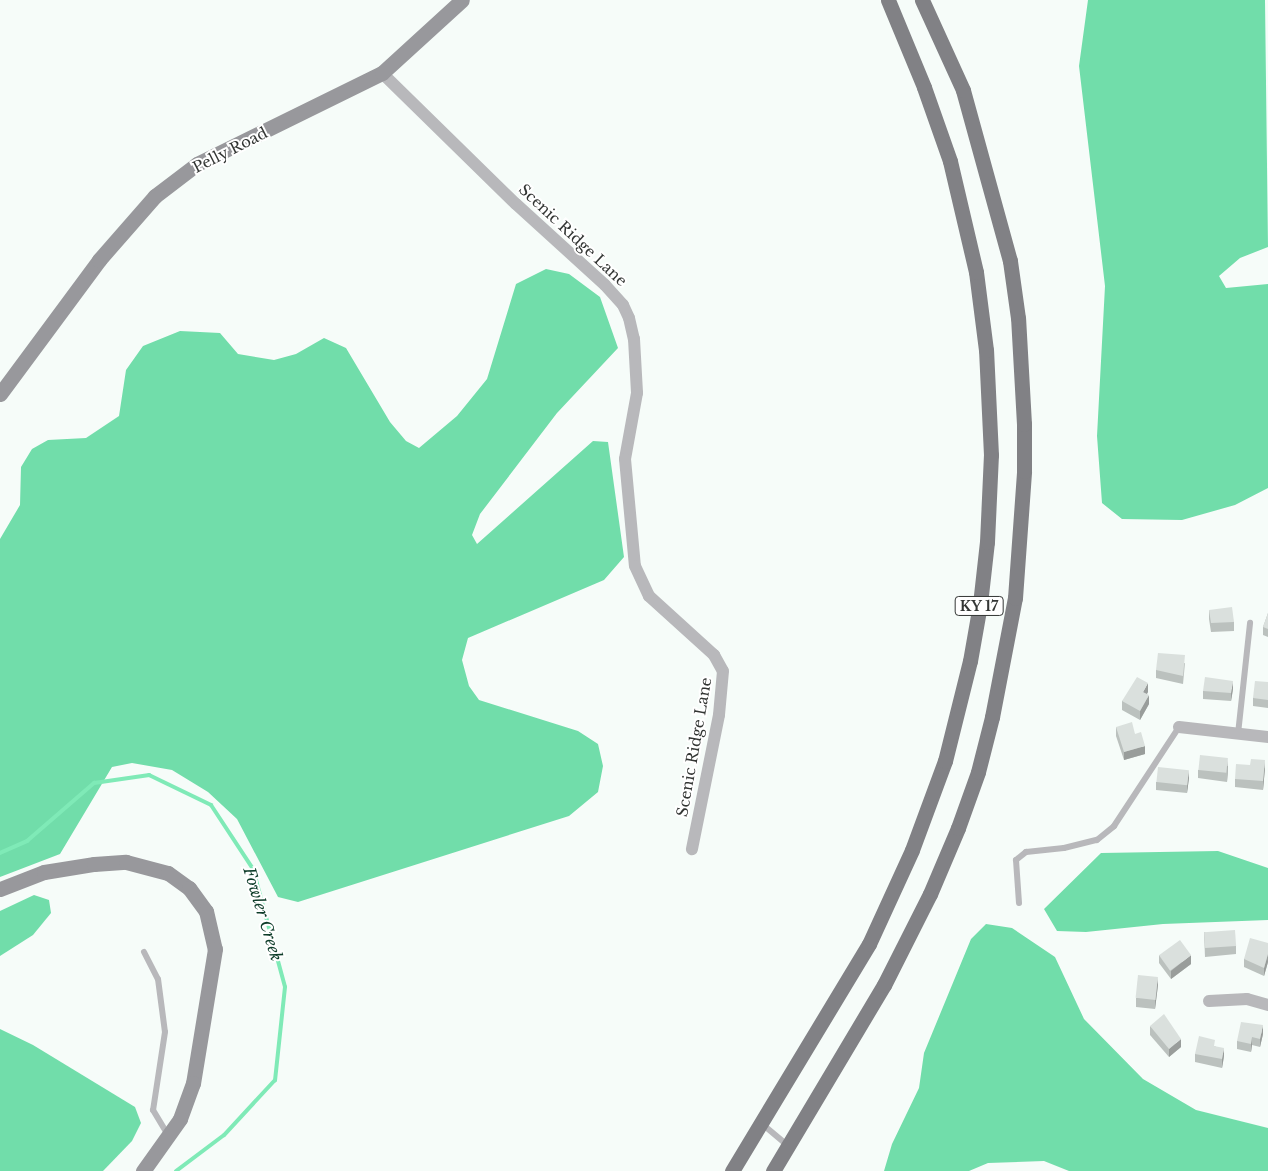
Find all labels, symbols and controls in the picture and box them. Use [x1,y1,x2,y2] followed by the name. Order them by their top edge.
[189,123,271,177] street label: Pelly Road
[515,180,631,290] street label: Scenic Ridge Lane
[954,594,1004,618] road number: KY 17
[673,676,715,818] street label: Scenic Ridge Lane
[240,864,286,964] water label: Fowler Creek

